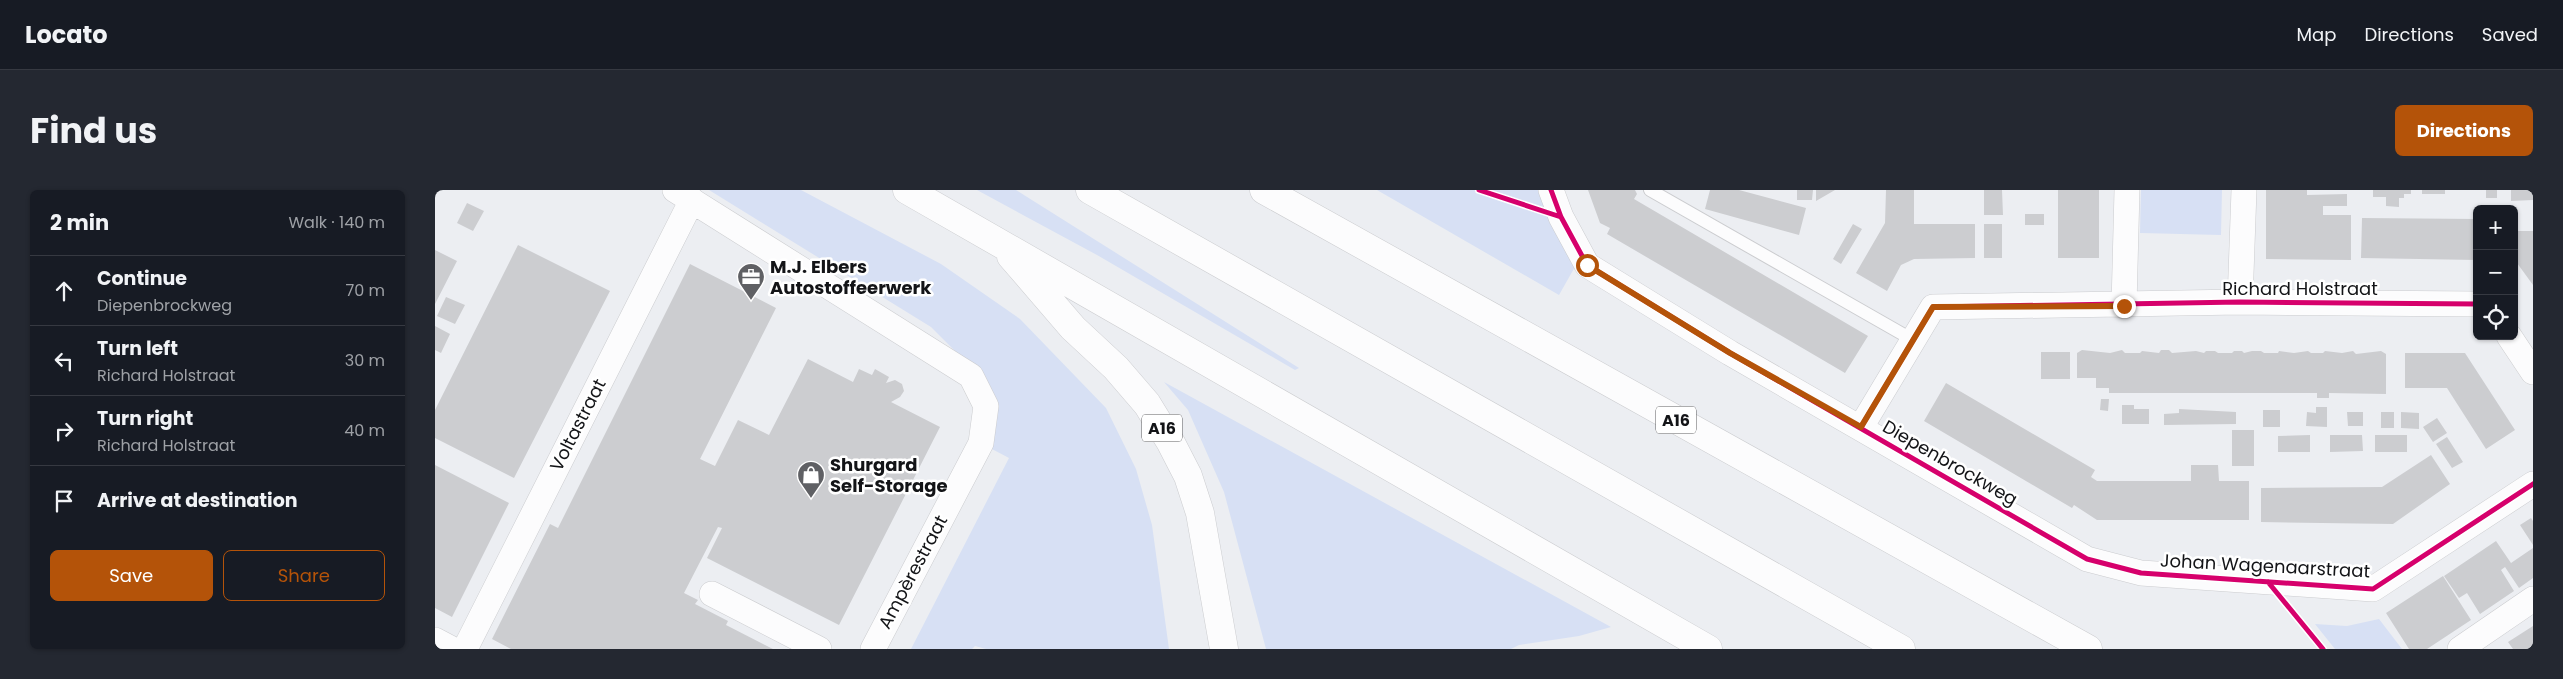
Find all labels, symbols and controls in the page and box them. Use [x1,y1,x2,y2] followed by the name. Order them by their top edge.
[25,18,108,51] text: Locato
[2297,22,2336,47] text: Map
[2364,22,2454,47] text: Directions
[2482,22,2538,47] text: Saved
[2395,105,2533,156] button: Directions
[30,106,157,155] text: Find us
[2473,205,2518,340] map controls
[2473,205,2518,250] button: +
[50,208,109,237] text: 2 min
[288,211,385,234] text: Walk · 140 m
[2473,250,2518,295] button: −
[770,254,932,300] place label: M.J. Elbers Autostoffeerwerk
[1576,254,1599,277] route start
[736,262,766,301] office icon: M.J. Elbers Autostoffeerwerk
[97,265,187,292] text: Continue
[2222,276,2378,301] street label: Richard Holstraat
[50,277,78,305] icon: ahead
[345,279,385,302] text: 70 m
[97,294,232,317] text: Diepenbrockweg
[2113,295,2136,318] route end
[2473,295,2518,340] button: locate
[97,335,178,362] text: Turn left
[50,347,78,375] icon: left
[345,349,385,372] text: 30 m
[97,364,235,387] text: Richard Holstraat
[544,374,611,475] street label: Voltastraat
[97,405,193,432] text: Turn right
[1656,406,1696,434] road number: A16
[1142,414,1182,442] road number: A16
[1878,414,2022,511] street label: Diepenbrockweg
[50,417,78,445] icon: right
[344,419,385,442] text: 40 m
[97,434,235,457] text: Richard Holstraat
[830,452,947,498] place label: Shurgard Self-Storage
[796,460,826,499] shop icon: Shurgard Self-Storage
[50,487,78,515] icon: arrive
[97,487,298,514] text: Arrive at destination
[872,511,953,633] street label: Ampèrestraat
[2159,548,2371,583] street label: Johan Wagenaarstraat
[50,550,213,601] button: Save
[223,550,385,601] button: Share

